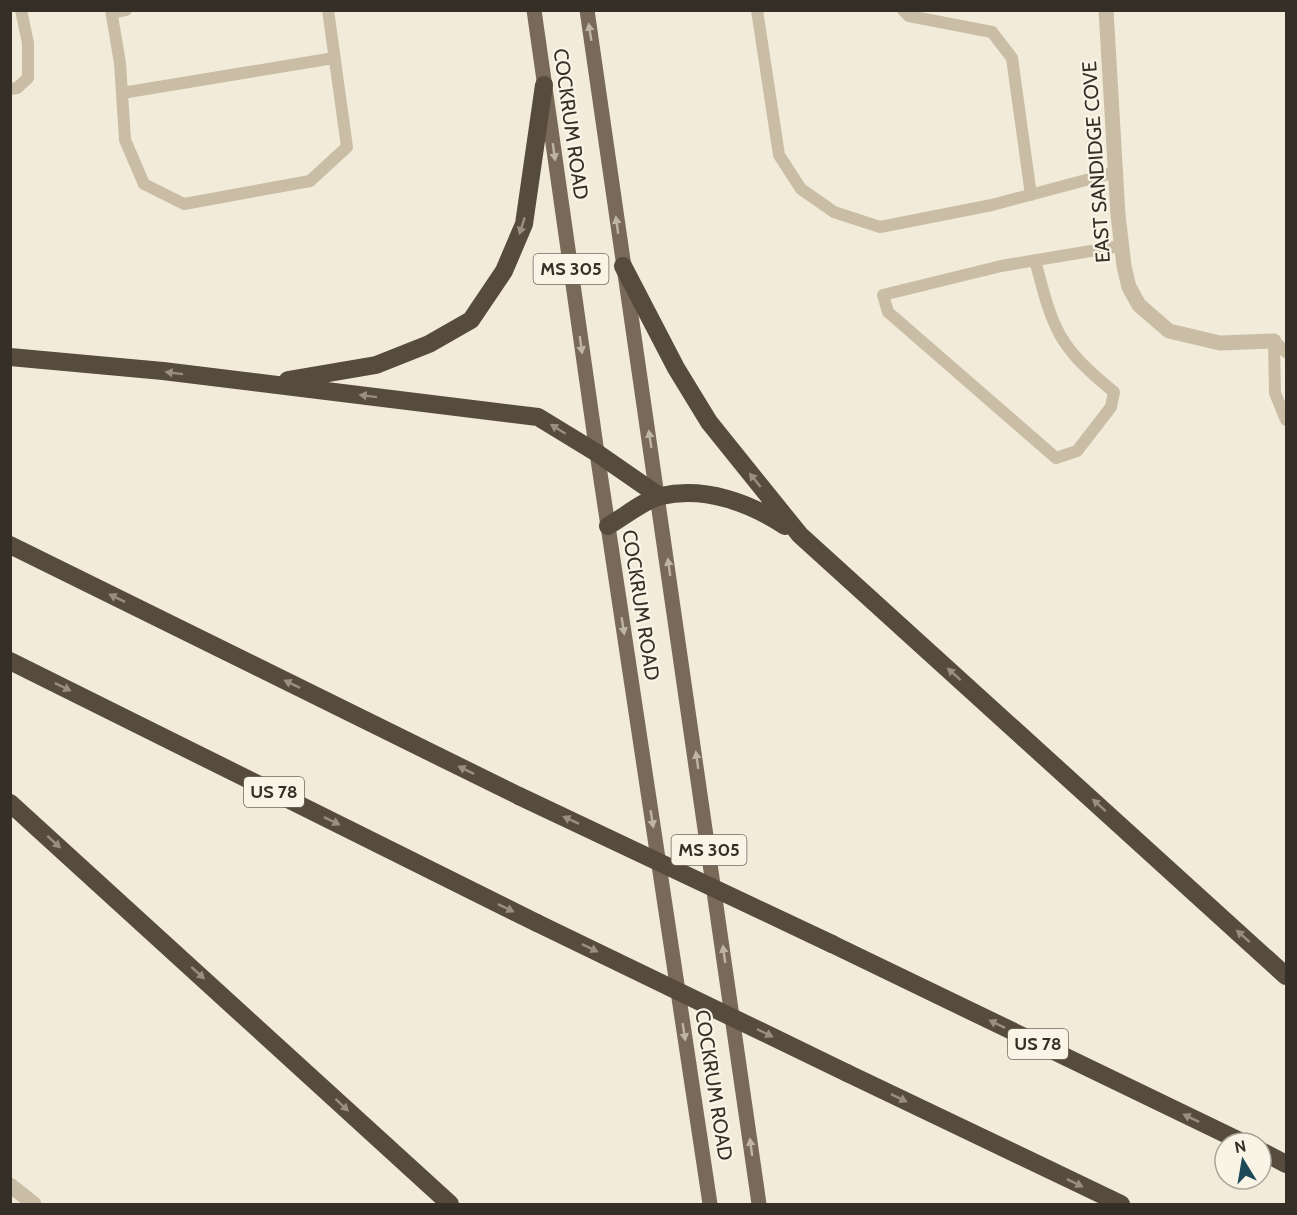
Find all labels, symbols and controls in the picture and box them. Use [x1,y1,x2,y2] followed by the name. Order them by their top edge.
[586,22,595,41] one-way arrow
[549,47,593,201] street label: COCKRUM ROAD
[1077,60,1115,264] street label: EAST SANDIDGE COVE
[549,142,558,161] one-way arrow
[612,216,622,235] one-way arrow
[517,217,527,235] one-way arrow
[534,254,608,284] road number: MS 305
[577,335,586,354] one-way arrow
[165,368,184,378] one-way arrow
[358,391,377,401] one-way arrow
[550,423,566,434] one-way arrow
[645,429,654,448] one-way arrow
[749,472,762,488] one-way arrow
[617,528,665,682] street label: COCKRUM ROAD
[665,558,674,577] one-way arrow
[108,593,125,602] one-way arrow
[619,616,628,635] one-way arrow
[947,668,962,681] one-way arrow
[283,679,300,689] one-way arrow
[54,683,71,692] one-way arrow
[692,751,701,770] one-way arrow
[458,765,475,775] one-way arrow
[244,777,304,807] road number: US 78
[1091,798,1106,812] one-way arrow
[648,809,657,828] one-way arrow
[323,816,340,826] one-way arrow
[562,816,579,825] one-way arrow
[46,835,61,848] one-way arrow
[672,835,746,865] road number: MS 305
[498,903,515,912] one-way arrow
[1236,930,1251,943] one-way arrow
[581,944,598,953] one-way arrow
[719,944,728,963] one-way arrow
[190,966,205,979] one-way arrow
[690,1008,738,1162] street label: COCKRUM ROAD
[988,1019,1005,1028] one-way arrow
[680,1023,689,1042] one-way arrow
[757,1029,774,1038] one-way arrow
[1008,1029,1068,1059] road number: US 78
[891,1094,908,1103] one-way arrow
[334,1098,349,1112] one-way arrow
[1183,1113,1200,1122] one-way arrow
[1213,1131,1273,1191] north arrow
[1233,1136,1248,1157] text: N
[747,1137,756,1156] one-way arrow
[1066,1177,1084,1187] one-way arrow

